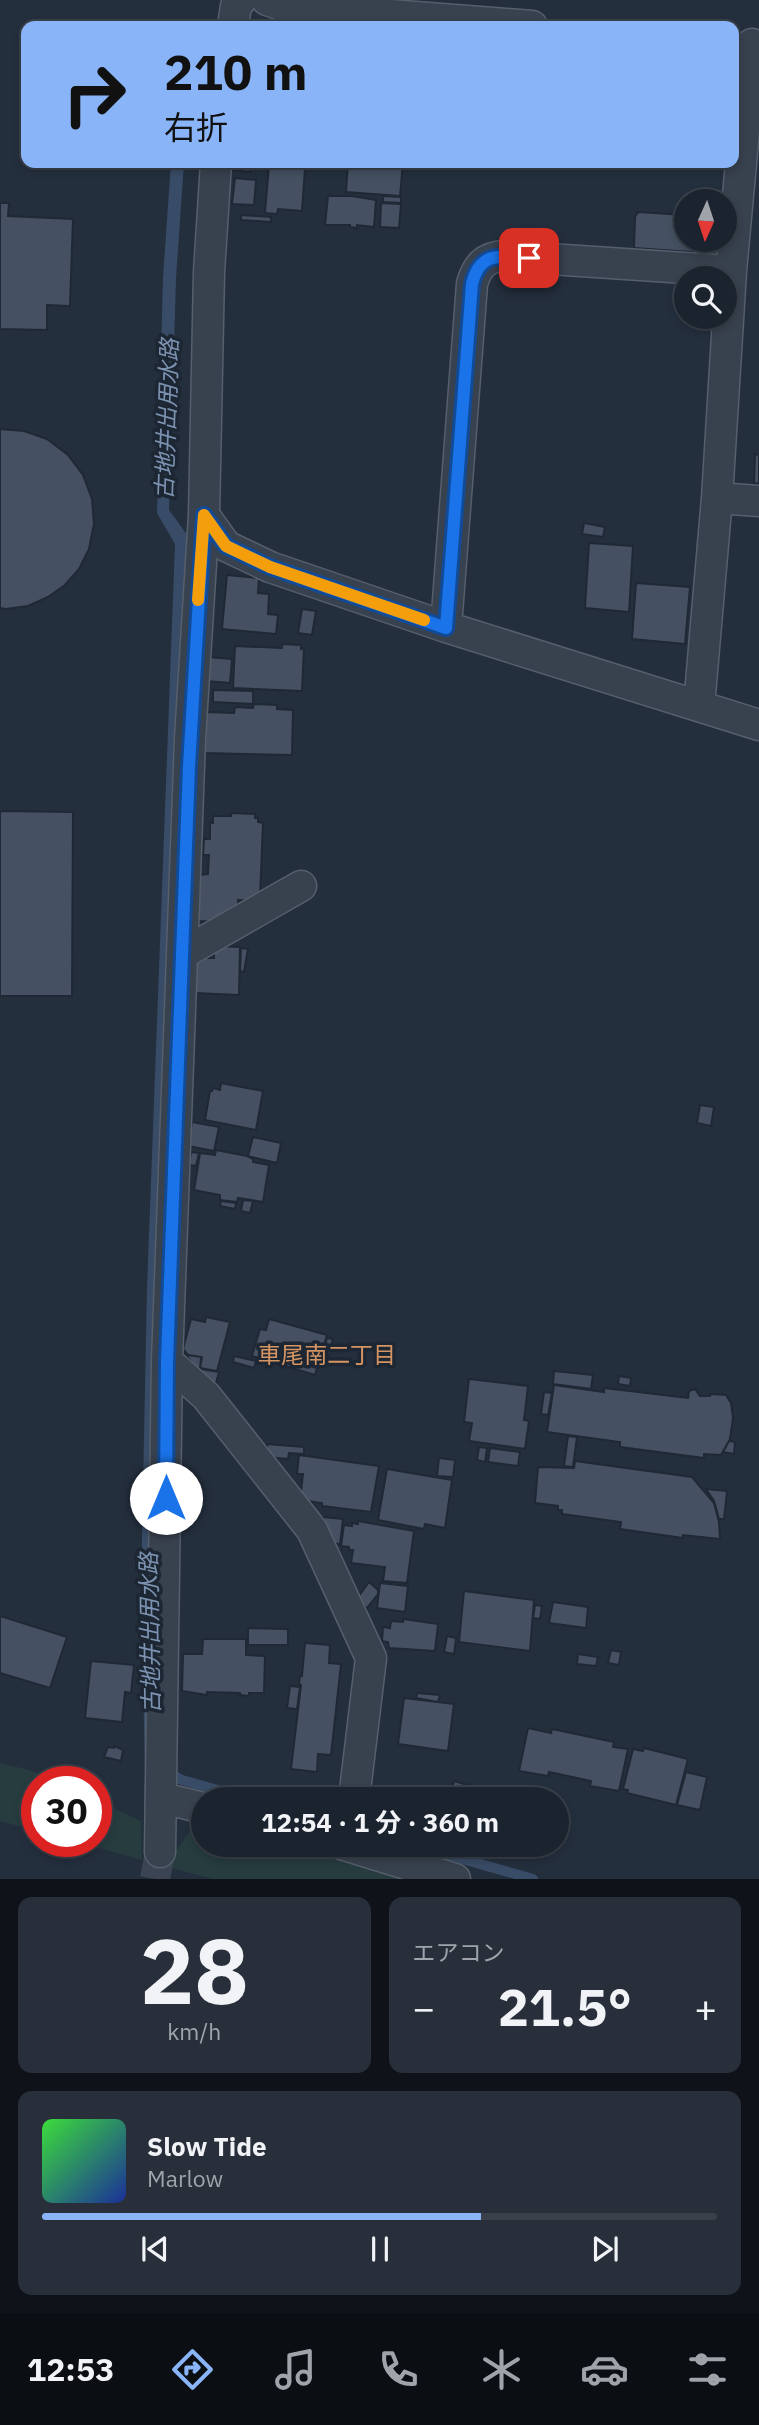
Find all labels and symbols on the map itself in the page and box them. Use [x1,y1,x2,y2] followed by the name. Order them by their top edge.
[674,189,737,252] north arrow
[499,228,559,288] pin
[148,336,184,500] water label: 古地井出用水路
[258,1339,396,1369] district label: 車尾南二丁目
[129,1461,203,1535] position arrow
[133,1550,165,1714] water label: 古地井出用水路
[21,1766,112,1857] speed limit sign: 30

